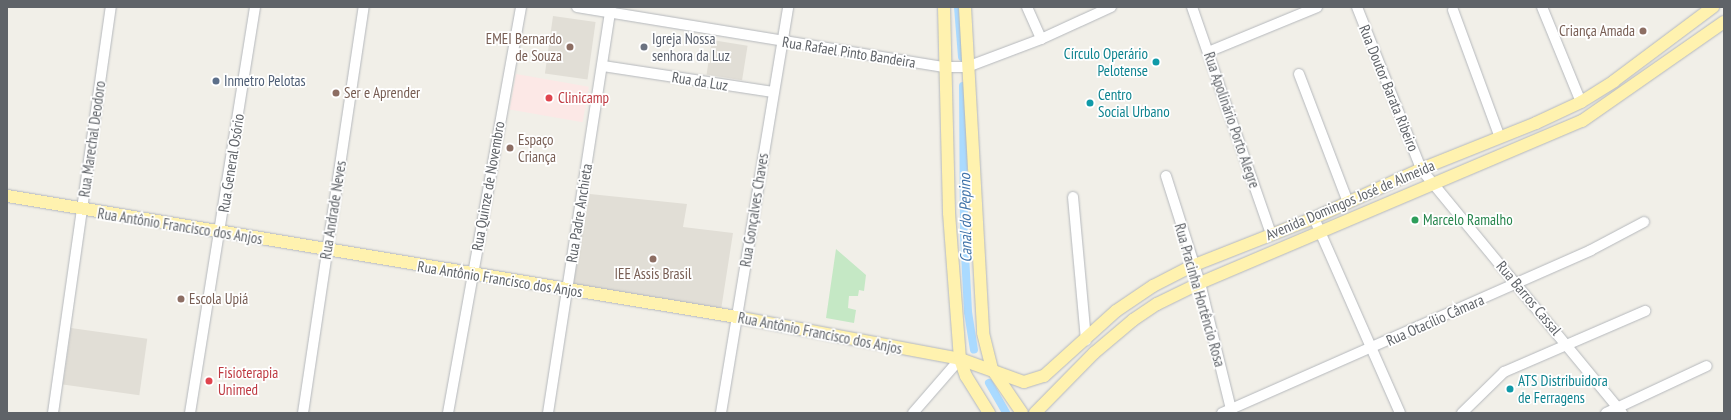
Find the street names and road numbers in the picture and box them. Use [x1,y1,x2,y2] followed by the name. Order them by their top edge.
[1355,22,1423,154] street label: Rua Doutor Barata Ribeiro
[781,33,917,71] street label: Rua Rafael Pinto Bandeira
[1200,49,1264,191] street label: Rua Apolinário Porto Alegre
[671,68,729,94] street label: Rua da Luz
[75,80,109,198] street label: Rua Marechal Deodoro
[214,112,248,214] street label: Rua General Osório
[468,120,508,252] street label: Rua Quinze de Novembro
[736,152,772,268] street label: Rua Gonçalves Chaves
[1263,156,1437,244] street label: Avenida Domingos José de Almeida
[316,159,350,261] street label: Rua Andrade Neves
[562,162,596,264] street label: Rua Padre Anchieta
[96,204,264,248] street label: Rua Antônio Francisco dos Anjos
[1171,221,1229,369] street label: Rua Pracinha Hortêncio Rosa
[416,257,584,301] street label: Rua Antônio Francisco dos Anjos
[1493,257,1565,339] street label: Rua Barros Cassal
[1383,290,1487,350] street label: Rua Otacílio Câmara
[736,308,904,358] street label: Rua Antônio Francisco dos Anjos

